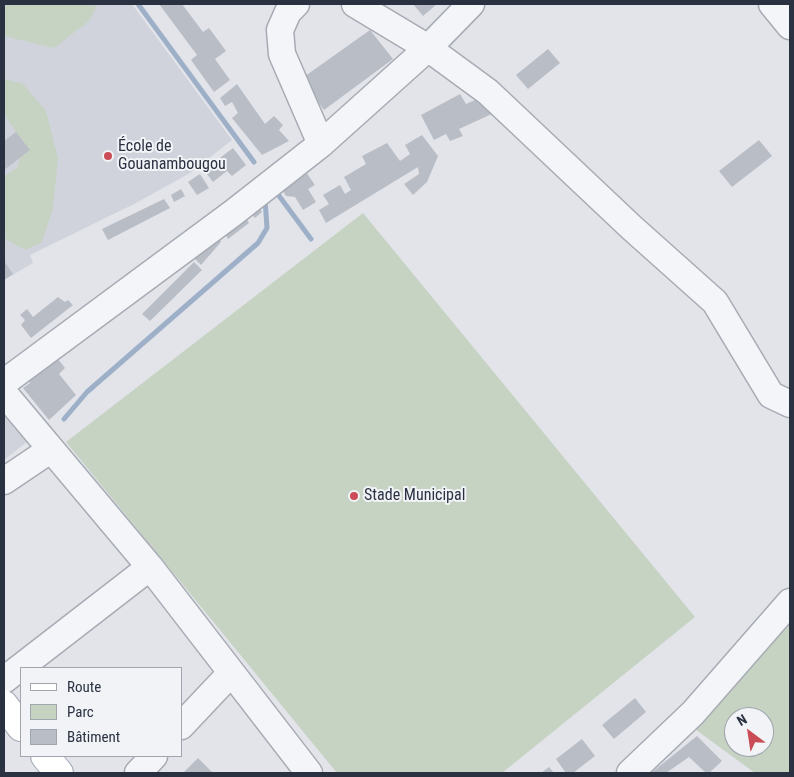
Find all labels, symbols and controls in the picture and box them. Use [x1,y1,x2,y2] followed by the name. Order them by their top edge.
[118,137,226,175] place label: École de Gouanambougou
[102,150,114,162] marker: École de Gouanambougou
[364,486,465,506] place label: Stade Municipal
[348,490,360,502] marker: Stade Municipal
[20,667,182,757] legend
[67,678,101,696] text: Route
[67,703,94,721] text: Parc
[724,707,774,757] north arrow
[734,711,750,729] text: N
[67,728,120,746] text: Bâtiment

